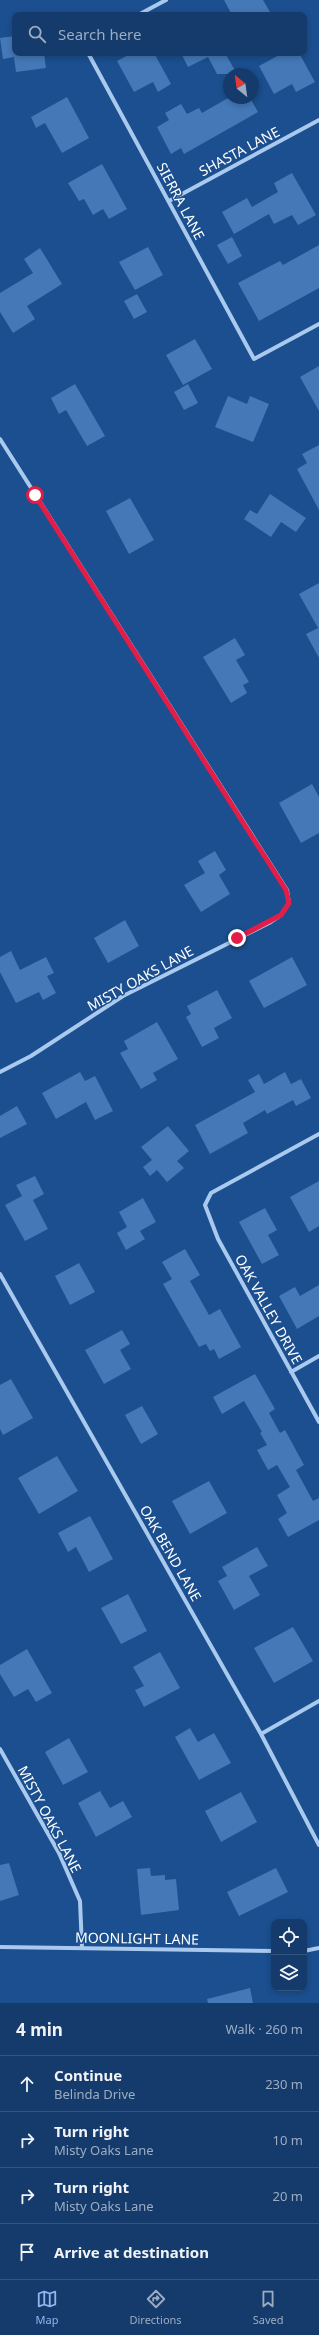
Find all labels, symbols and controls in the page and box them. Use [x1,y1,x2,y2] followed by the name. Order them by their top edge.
[12,12,307,56] search box
[26,23,48,45] icon: search
[58,24,141,44] text: Search here
[223,68,259,104] north arrow
[195,122,283,180] street label: SHASTA LANE
[153,159,209,243] street label: SIERRA LANE
[26,486,44,504] route start
[228,929,246,947] route end
[83,941,197,1015] street label: MISTY OAKS LANE
[231,1251,307,1367] street label: OAK VALLEY DRIVE
[136,1501,206,1605] street label: OAK BEND LANE
[14,1762,86,1876] street label: MISTY OAKS LANE
[271,1919,307,1991] map controls
[271,1919,307,1955] button: locate
[75,1927,199,1949] street label: MOONLIGHT LANE
[271,1955,307,1991] button: layers
[16,2018,63,2041] text: 4 min
[225,2020,303,2038] text: Walk · 260 m
[54,2065,122,2085] text: Continue
[16,2073,38,2095] icon: ahead
[265,2075,303,2093] text: 230 m
[54,2085,135,2103] text: Belinda Drive
[54,2121,129,2141] text: Turn right
[16,2129,38,2151] icon: right
[273,2131,303,2149] text: 10 m
[54,2141,154,2159] text: Misty Oaks Lane
[54,2177,129,2197] text: Turn right
[16,2185,38,2207] icon: right
[273,2187,303,2205] text: 20 m
[54,2197,154,2215] text: Misty Oaks Lane
[16,2241,38,2263] icon: arrive
[54,2242,209,2262] text: Arrive at destination
[36,2288,58,2327] tab: Map
[129,2288,182,2327] tab: Directions
[253,2288,283,2327] tab: Saved

